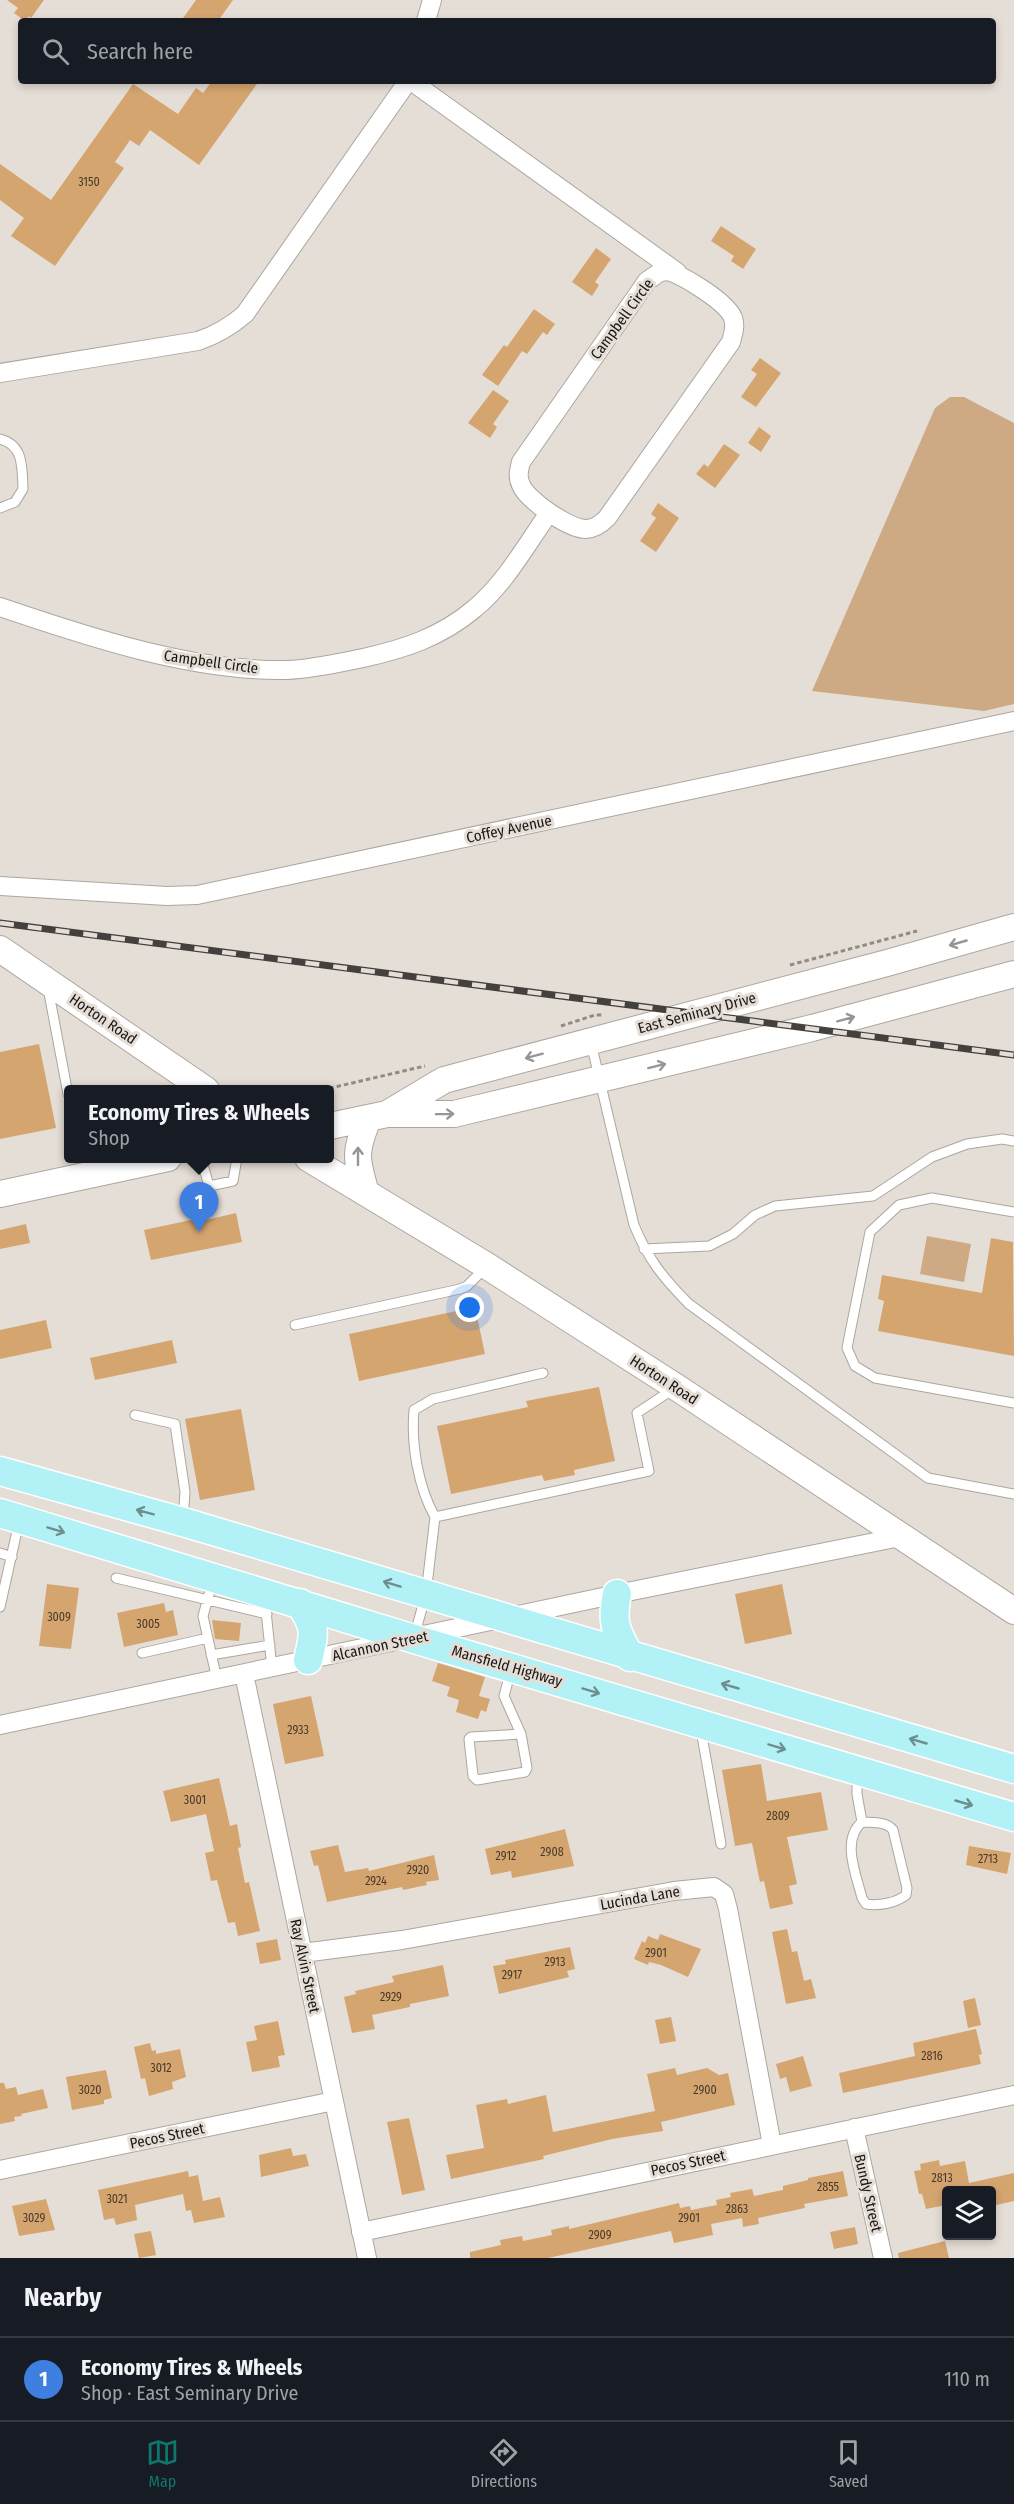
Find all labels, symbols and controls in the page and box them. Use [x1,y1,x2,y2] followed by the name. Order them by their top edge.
[18,18,996,84] search box
[39,35,72,68] icon: search
[87,38,193,65] text: Search here
[78,175,100,189] house number: 3150
[587,275,657,363] street label: Campbell Circle
[163,646,259,678] street label: Campbell Circle
[465,811,553,847] street label: Coffey Avenue
[949,938,968,949] one-way arrow
[636,989,758,1037] street label: East Seminary Drive
[66,990,140,1048] street label: Horton Road
[836,1013,855,1024] one-way arrow
[525,1051,544,1062] one-way arrow
[647,1059,666,1071] one-way arrow
[64,1085,334,1163] popup
[88,1099,310,1126] text: Economy Tires & Wheels
[435,1108,455,1120] one-way arrow
[88,1126,130,1150] text: Shop
[352,1146,364,1166] one-way arrow
[180,1182,218,1232] pin: 1
[455,1293,484,1322] your location
[627,1351,701,1409] street label: Horton Road
[136,1505,155,1517] one-way arrow
[46,1525,65,1536] one-way arrow
[383,1578,402,1589] one-way arrow
[47,1610,71,1624] house number: 3009
[136,1617,160,1631] house number: 3005
[330,1627,430,1665] street label: Alcannon Street
[450,1642,565,1690] street label: Mansfield Highway
[721,1680,740,1691] one-way arrow
[581,1686,600,1697] one-way arrow
[287,1723,309,1737] house number: 2933
[908,1735,927,1746] one-way arrow
[767,1743,786,1754] one-way arrow
[184,1793,206,1807] house number: 3001
[955,1798,974,1809] one-way arrow
[766,1809,790,1823] house number: 2809
[540,1845,564,1859] house number: 2908
[496,1849,516,1863] house number: 2912
[978,1852,998,1866] house number: 2713
[407,1863,429,1877] house number: 2920
[365,1874,387,1888] house number: 2924
[599,1882,681,1914] street label: Lucinda Lane
[286,1917,324,2015] street label: Ray Alvin Street
[645,1946,667,1960] house number: 2901
[545,1955,565,1969] house number: 2913
[502,1968,522,1982] house number: 2917
[380,1990,402,2004] house number: 2929
[921,2049,943,2063] house number: 2816
[150,2061,172,2075] house number: 3012
[78,2083,102,2097] house number: 3020
[693,2083,717,2097] house number: 2900
[128,2119,206,2153] street label: Pecos Street
[649,2146,727,2180] street label: Pecos Street
[850,2152,886,2234] street label: Bundy Street
[931,2171,953,2185] house number: 2813
[817,2180,840,2194] house number: 2855
[942,2186,996,2240] map controls
[942,2186,996,2240] button: layers
[106,2192,128,2206] house number: 3021
[726,2202,748,2216] house number: 2863
[23,2211,45,2225] house number: 3029
[678,2211,700,2225] house number: 2901
[588,2228,612,2242] house number: 2909
[24,2282,101,2313] text: Nearby
[81,2354,302,2381] text: Economy Tires & Wheels
[39,2367,48,2391] text: 1
[944,2367,990,2391] text: 110 m
[81,2381,298,2405] text: Shop · East Seminary Drive
[146,2436,179,2491] tab: Map
[471,2436,537,2491] tab: Directions
[829,2436,868,2491] tab: Saved

